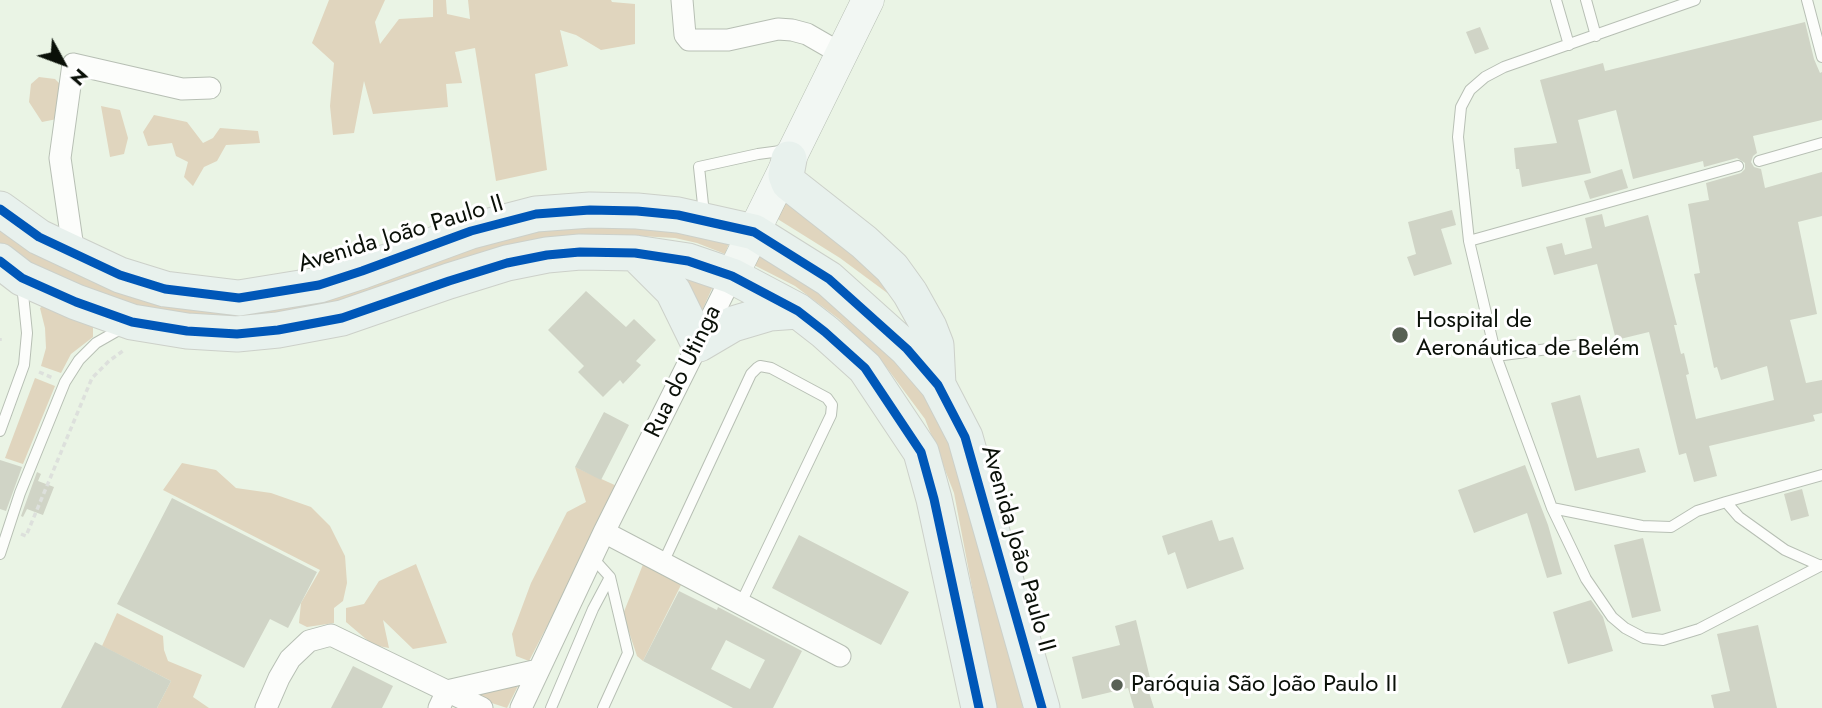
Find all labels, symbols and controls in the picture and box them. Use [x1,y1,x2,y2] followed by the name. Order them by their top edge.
[28,28,98,98] north arrow
[64,63,94,92] text: N
[295,190,507,280] street label: Avenida João Paulo II
[640,301,728,443] street label: Rua do Utinga
[1416,307,1640,363] place label: Hospital de Aeronáutica de Belém
[1390,325,1410,345] marker: Hospital de Aeronáutica de Belém
[974,442,1060,656] street label: Avenida João Paulo II
[1131,671,1397,699] place label: Paróquia São João Paulo II
[1109,677,1125,693] marker: Paróquia São João Paulo II

